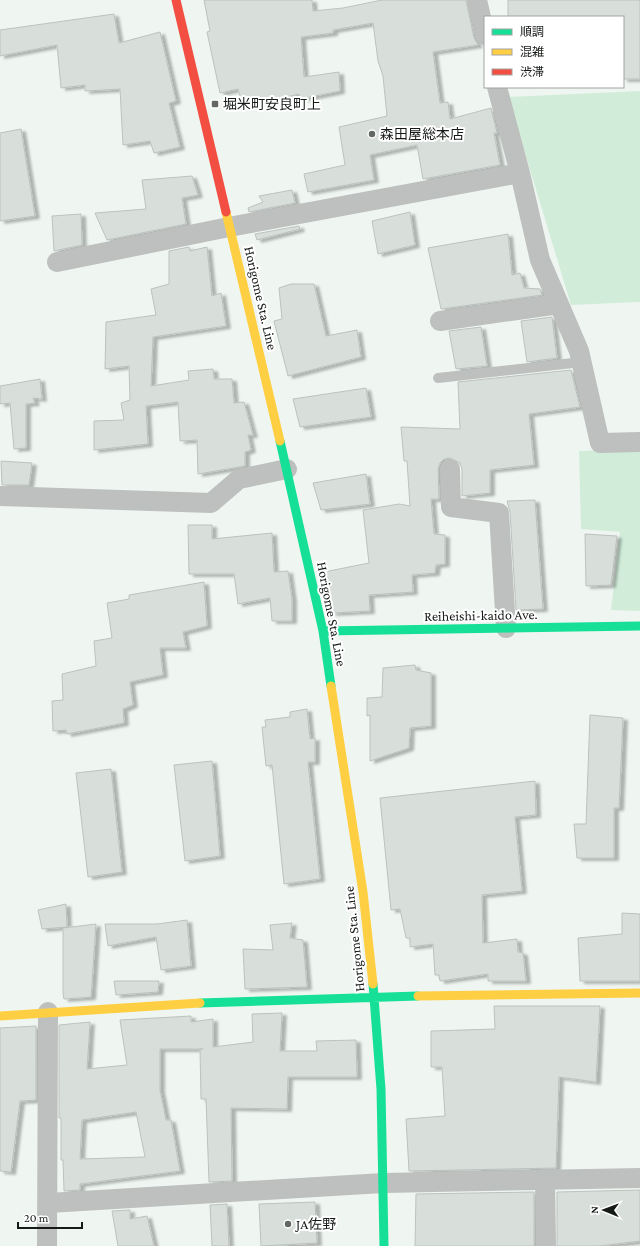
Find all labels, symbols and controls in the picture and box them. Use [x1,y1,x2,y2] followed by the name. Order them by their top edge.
[484,16,624,88] legend
[520,25,544,39] text: 順調
[520,45,544,59] text: 混雑
[520,65,544,79] text: 渋滞
[223,96,321,112] place label: 堀米町安良町上
[210,99,220,109] marker: 堀米町安良町上
[380,126,464,142] place label: 森田屋総本店
[367,129,377,139] marker: 森田屋総本店
[241,244,281,352] street label: Horigome Sta. Line
[314,560,350,668] street label: Horigome Sta. Line
[424,606,538,624] street label: Reiheishi-kaido Ave.
[340,885,368,993] street label: Horigome Sta. Line
[584,1190,624,1230] north arrow
[18,1204,82,1230] scale bar
[588,1205,600,1214] text: N
[24,1211,49,1225] text: 20 m
[294,1216,336,1232] place label: JA佐野
[283,1219,293,1229] marker: JA佐野

